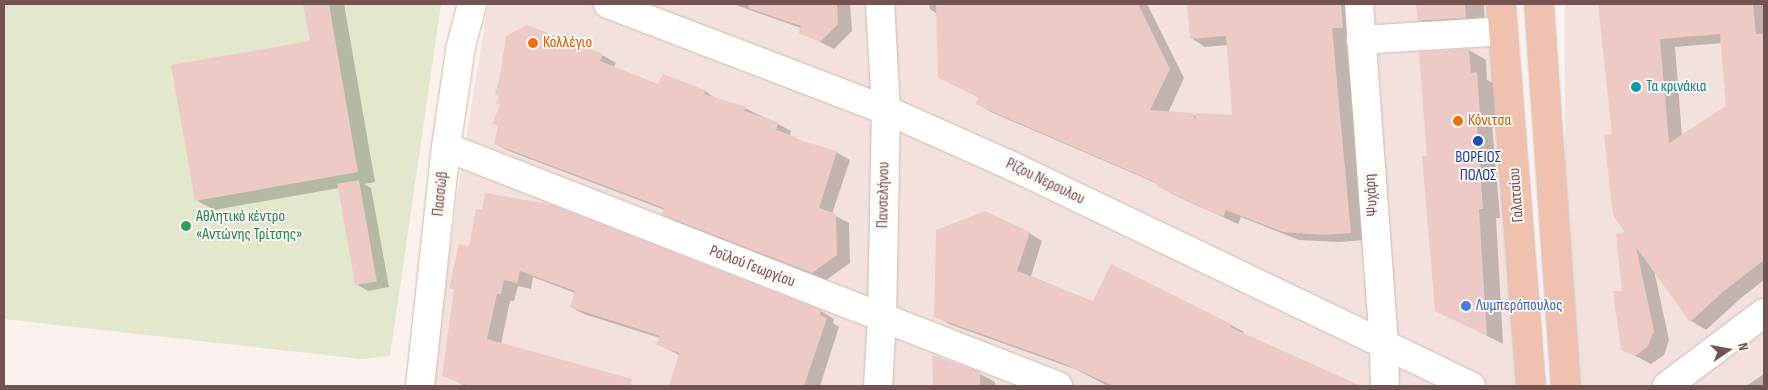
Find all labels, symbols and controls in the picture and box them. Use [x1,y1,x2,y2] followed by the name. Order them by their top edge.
[543,33,592,53] place label: Κολλέγιο
[527,37,539,49] marker: Κολλέγιο
[1646,77,1707,97] place label: Τα κρινάκια
[1630,81,1642,93] marker: Τα κρινάκια
[1468,111,1511,131] place label: Κόνιτσα
[1452,115,1464,127] marker: Κόνιτσα
[1472,135,1484,147] marker: ΒΟΡΕΙΟΣ ΠΟΛΟΣ
[1455,148,1501,186] place label: ΒΟΡΕΙΟΣ ΠΟΛΟΣ
[1002,155,1088,209] street label: Ρίζου Νερουλου
[874,162,894,228] street label: Πανσελήνου
[1506,167,1528,223] street label: Γαλατσίου
[429,171,453,217] street label: Πασσώβ
[1361,173,1383,217] street label: Ψυχάρη
[196,207,302,245] place label: Αθλητικό κέντρο «Αντώνης Τρίτσης»
[180,220,192,232] marker: Αθλητικό κέντρο «Αντώνης Τρίτσης»
[706,242,798,292] street label: Ροϊλού Γεωργίου
[1476,296,1562,316] place label: Λυμπερόπουλος
[1460,300,1472,312] marker: Λυμπερόπουλος
[1703,325,1753,375] north arrow
[1734,341,1752,352] text: N

